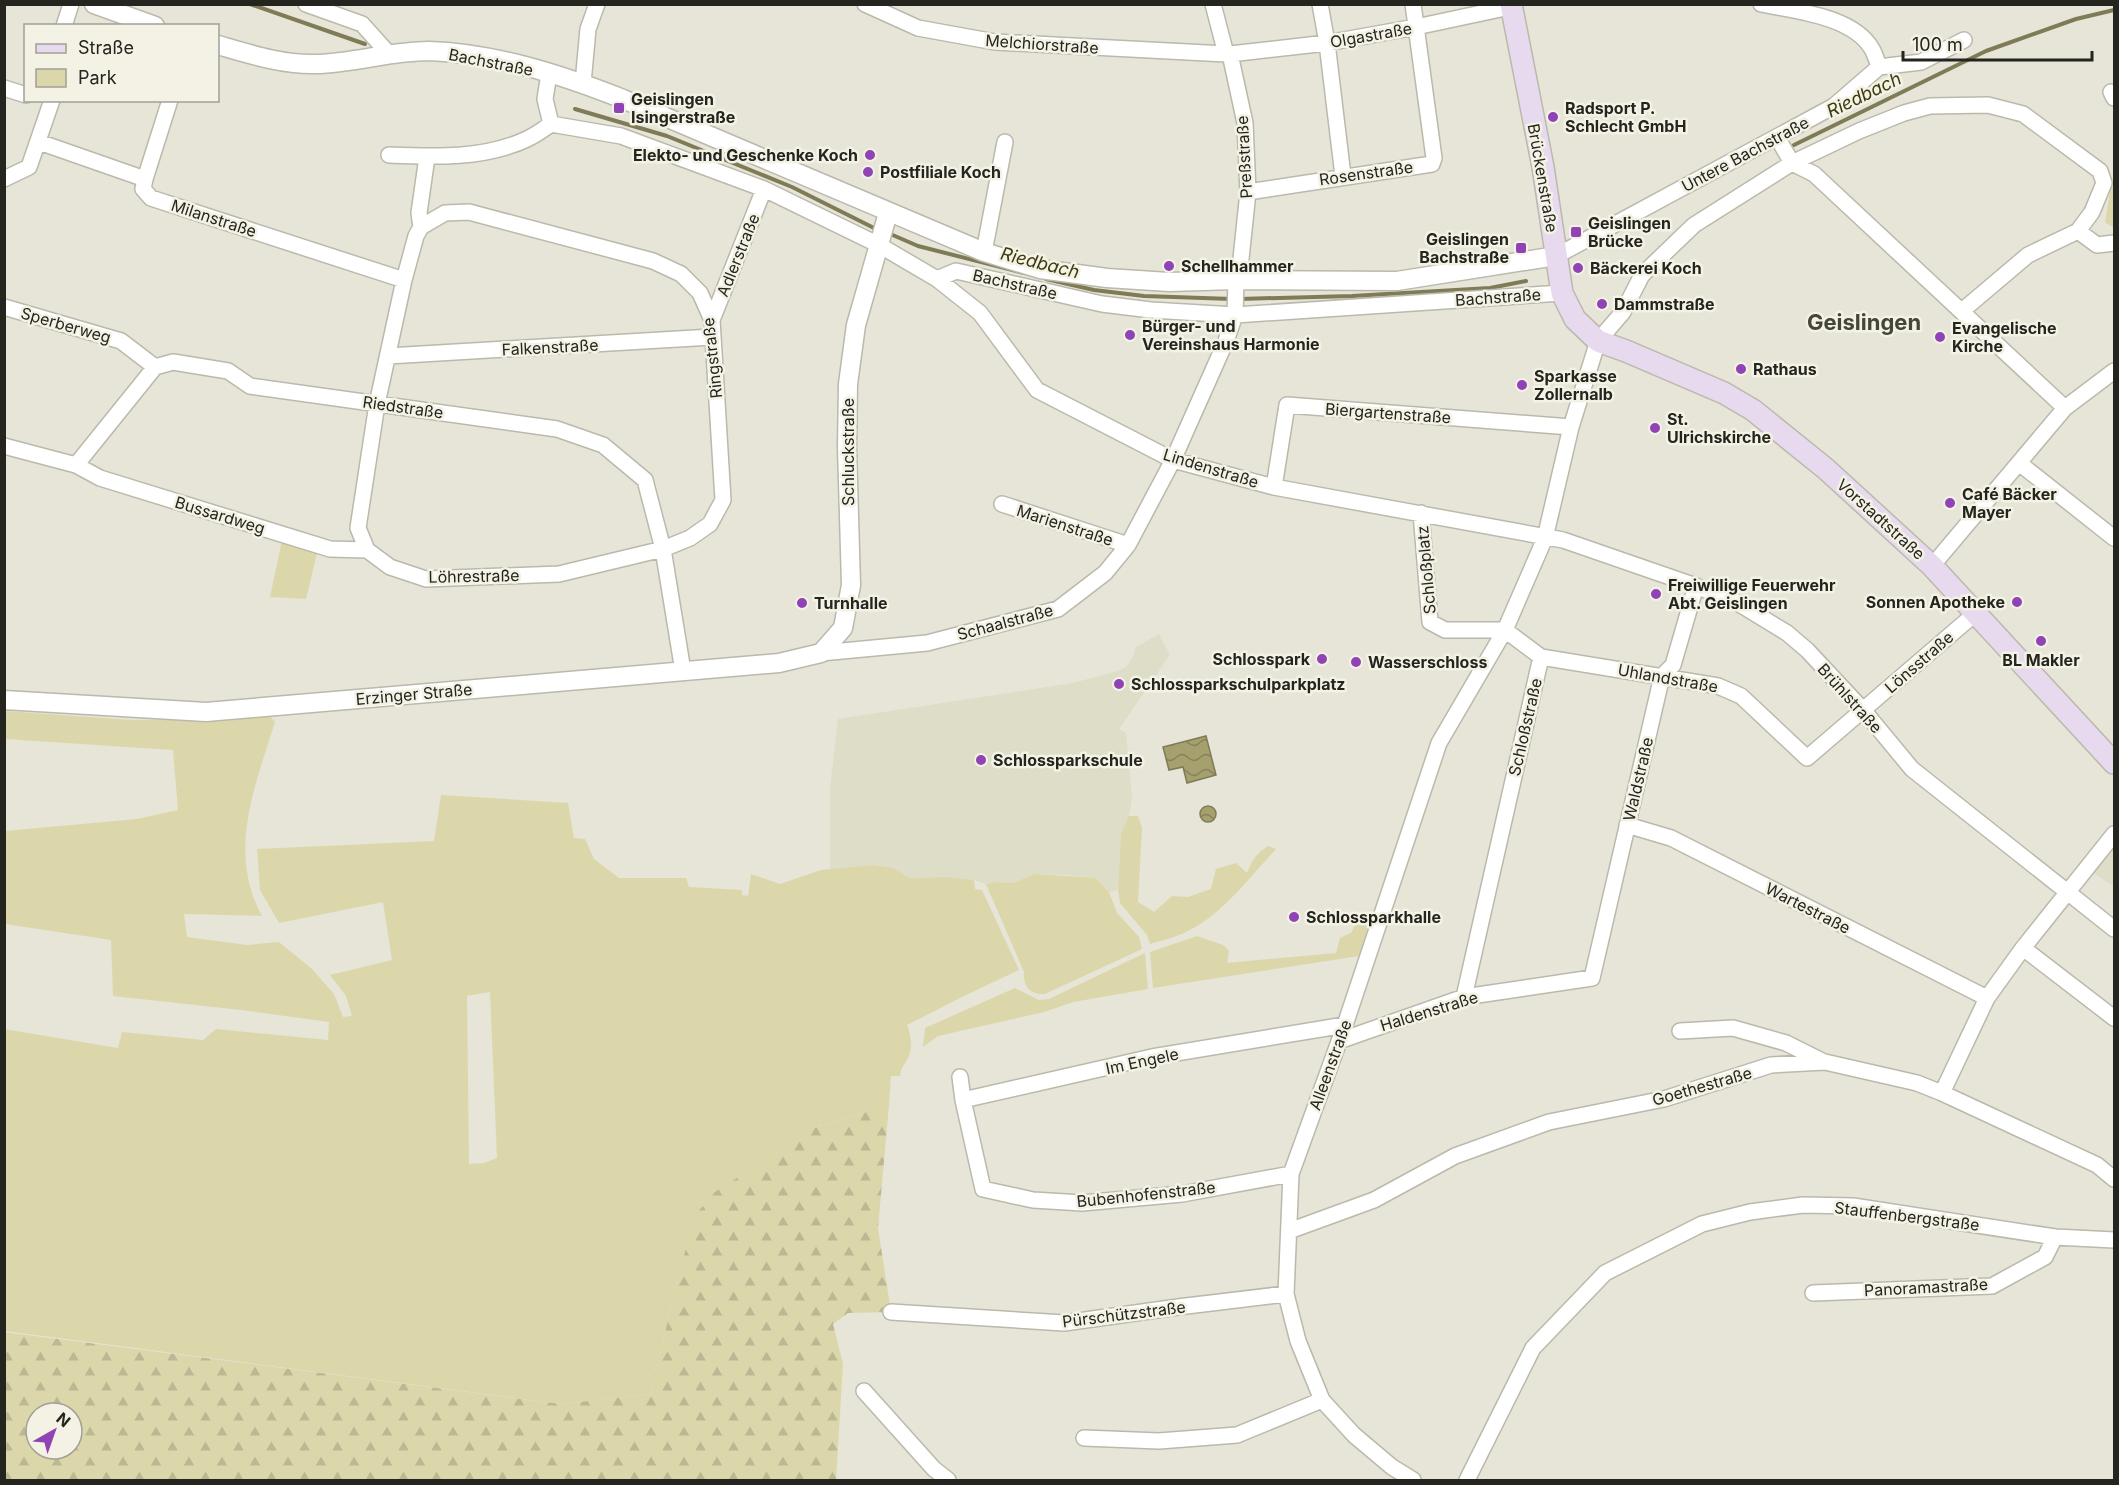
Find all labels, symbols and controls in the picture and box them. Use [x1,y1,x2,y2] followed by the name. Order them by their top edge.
[1329,18,1413,52] street label: Olgastraße
[24,24,219,102] legend
[1903,24,2092,62] scale bar
[985,30,1099,58] street label: Melchiorstraße
[1912,34,1963,55] text: 100 m
[78,37,134,58] text: Straße
[447,44,535,80] street label: Bachstraße
[78,67,117,88] text: Park
[1823,67,1904,122] water label: Riedbach
[631,89,735,127] place label: Geislingen Isingerstraße
[1565,98,1686,136] place label: Radsport P. Schlecht GmbH
[612,101,626,115] marker: Geislingen Isingerstraße
[1546,110,1560,124] marker: Radsport P. Schlecht GmbH
[1678,112,1812,196] street label: Untere Bachstraße
[1232,115,1256,199] street label: Preßstraße
[1524,122,1562,234] street label: Brückenstraße
[633,145,858,165] place label: Elekto- und Geschenke Koch
[863,148,877,162] marker: Elekto- und Geschenke Koch
[1318,157,1414,189] street label: Rosenstraße
[880,162,1001,182] place label: Postfiliale Koch
[861,165,875,179] marker: Postfiliale Koch
[169,195,259,241] street label: Milanstraße
[712,210,764,300] street label: Adlerstraße
[1588,213,1671,251] place label: Geislingen Brücke
[1569,225,1583,239] marker: Geislingen Brücke
[1419,229,1509,267] place label: Geislingen Bachstraße
[1514,241,1528,255] marker: Geislingen Bachstraße
[999,243,1082,282] water label: Riedbach
[1181,256,1294,276] place label: Schellhammer
[1590,258,1702,278] place label: Bäckerei Koch
[1162,259,1176,273] marker: Schellhammer
[1571,261,1585,275] marker: Bäckerei Koch
[971,265,1059,303] street label: Bachstraße
[1454,284,1542,310] street label: Bachstraße
[1614,294,1715,314] place label: Dammstraße
[1595,297,1609,311] marker: Dammstraße
[19,303,113,347] street label: Sperberweg
[1807,309,1921,335] district label: Geislingen
[1142,316,1320,354] place label: Bürger- und Vereinshaus Harmonie
[698,317,726,399] street label: Ringstraße
[1952,318,2057,356] place label: Evangelische Kirche
[1123,328,1137,342] marker: Bürger- und Vereinshaus Harmonie
[1933,330,1947,344] marker: Evangelische Kirche
[501,334,599,360] street label: Falkenstraße
[1753,359,1817,379] place label: Rathaus
[1734,362,1748,376] marker: Rathaus
[1534,366,1617,404] place label: Sparkasse Zollernalb
[1515,378,1529,392] marker: Sparkasse Zollernalb
[361,391,445,423] street label: Riedstraße
[838,398,858,506] street label: Schluckstraße
[1324,399,1452,427] street label: Biergartenstraße
[1667,409,1771,447] place label: St. Ulrichskirche
[1648,421,1662,435] marker: St. Ulrichskirche
[1161,444,1261,492] street label: Lindenstraße
[1833,474,1929,564] street label: Vorstadtstraße
[1962,484,2057,522] place label: Café Bäcker Mayer
[172,492,268,538] street label: Bussardweg
[1943,496,1957,510] marker: Café Bäcker Mayer
[1014,500,1116,550] street label: Marienstraße
[1412,525,1440,615] street label: Schloßplatz
[428,565,520,587] street label: Löhrestraße
[1668,575,1836,613] place label: Freiwillige Feuerwehr Abt. Geislingen
[1649,587,1663,601] marker: Freiwillige Feuerwehr Abt. Geislingen
[1866,592,2005,612] place label: Sonnen Apotheke
[814,593,888,613] place label: Turnhalle
[2010,595,2024,609] marker: Sonnen Apotheke
[795,596,809,610] marker: Turnhalle
[955,600,1055,644] street label: Schaalstraße
[1881,627,1957,697] street label: Lönsstraße
[2034,634,2048,648] marker: BL Makler
[1213,649,1311,669] place label: Schlosspark
[2002,650,2080,670] place label: BL Makler
[1315,652,1329,666] marker: Schlosspark
[1368,652,1487,672] place label: Wasserschloss
[1349,655,1363,669] marker: Wasserschloss
[1616,659,1720,697] street label: Uhlandstraße
[1813,659,1887,737] street label: Brühlstraße
[1131,674,1345,694] place label: Schlossparkschulparkplatz
[1504,676,1546,778] street label: Schloßstraße
[1112,677,1126,691] marker: Schlossparkschulparkplatz
[355,679,473,709] street label: Erzinger Straße
[1619,735,1657,823] street label: Waldstraße
[993,750,1143,770] place label: Schlossparkschule
[974,753,988,767] marker: Schlossparkschule
[1762,878,1854,938] street label: Wartestraße
[1306,907,1441,927] place label: Schlossparkhalle
[1287,910,1301,924] marker: Schlossparkhalle
[1378,987,1480,1035] street label: Haldenstraße
[1304,1017,1356,1113] street label: Alleenstraße
[1104,1044,1180,1078] street label: Im Engele
[1650,1062,1754,1110] street label: Goethestraße
[1076,1177,1216,1211] street label: Bubenhofenstraße
[1833,1197,1981,1235] street label: Stauffenbergstraße
[1863,1274,1989,1300] street label: Panoramastraße
[1061,1297,1187,1331] street label: Pürschützstraße
[24,1401,84,1461] north arrow
[53,1408,75,1431] text: N

